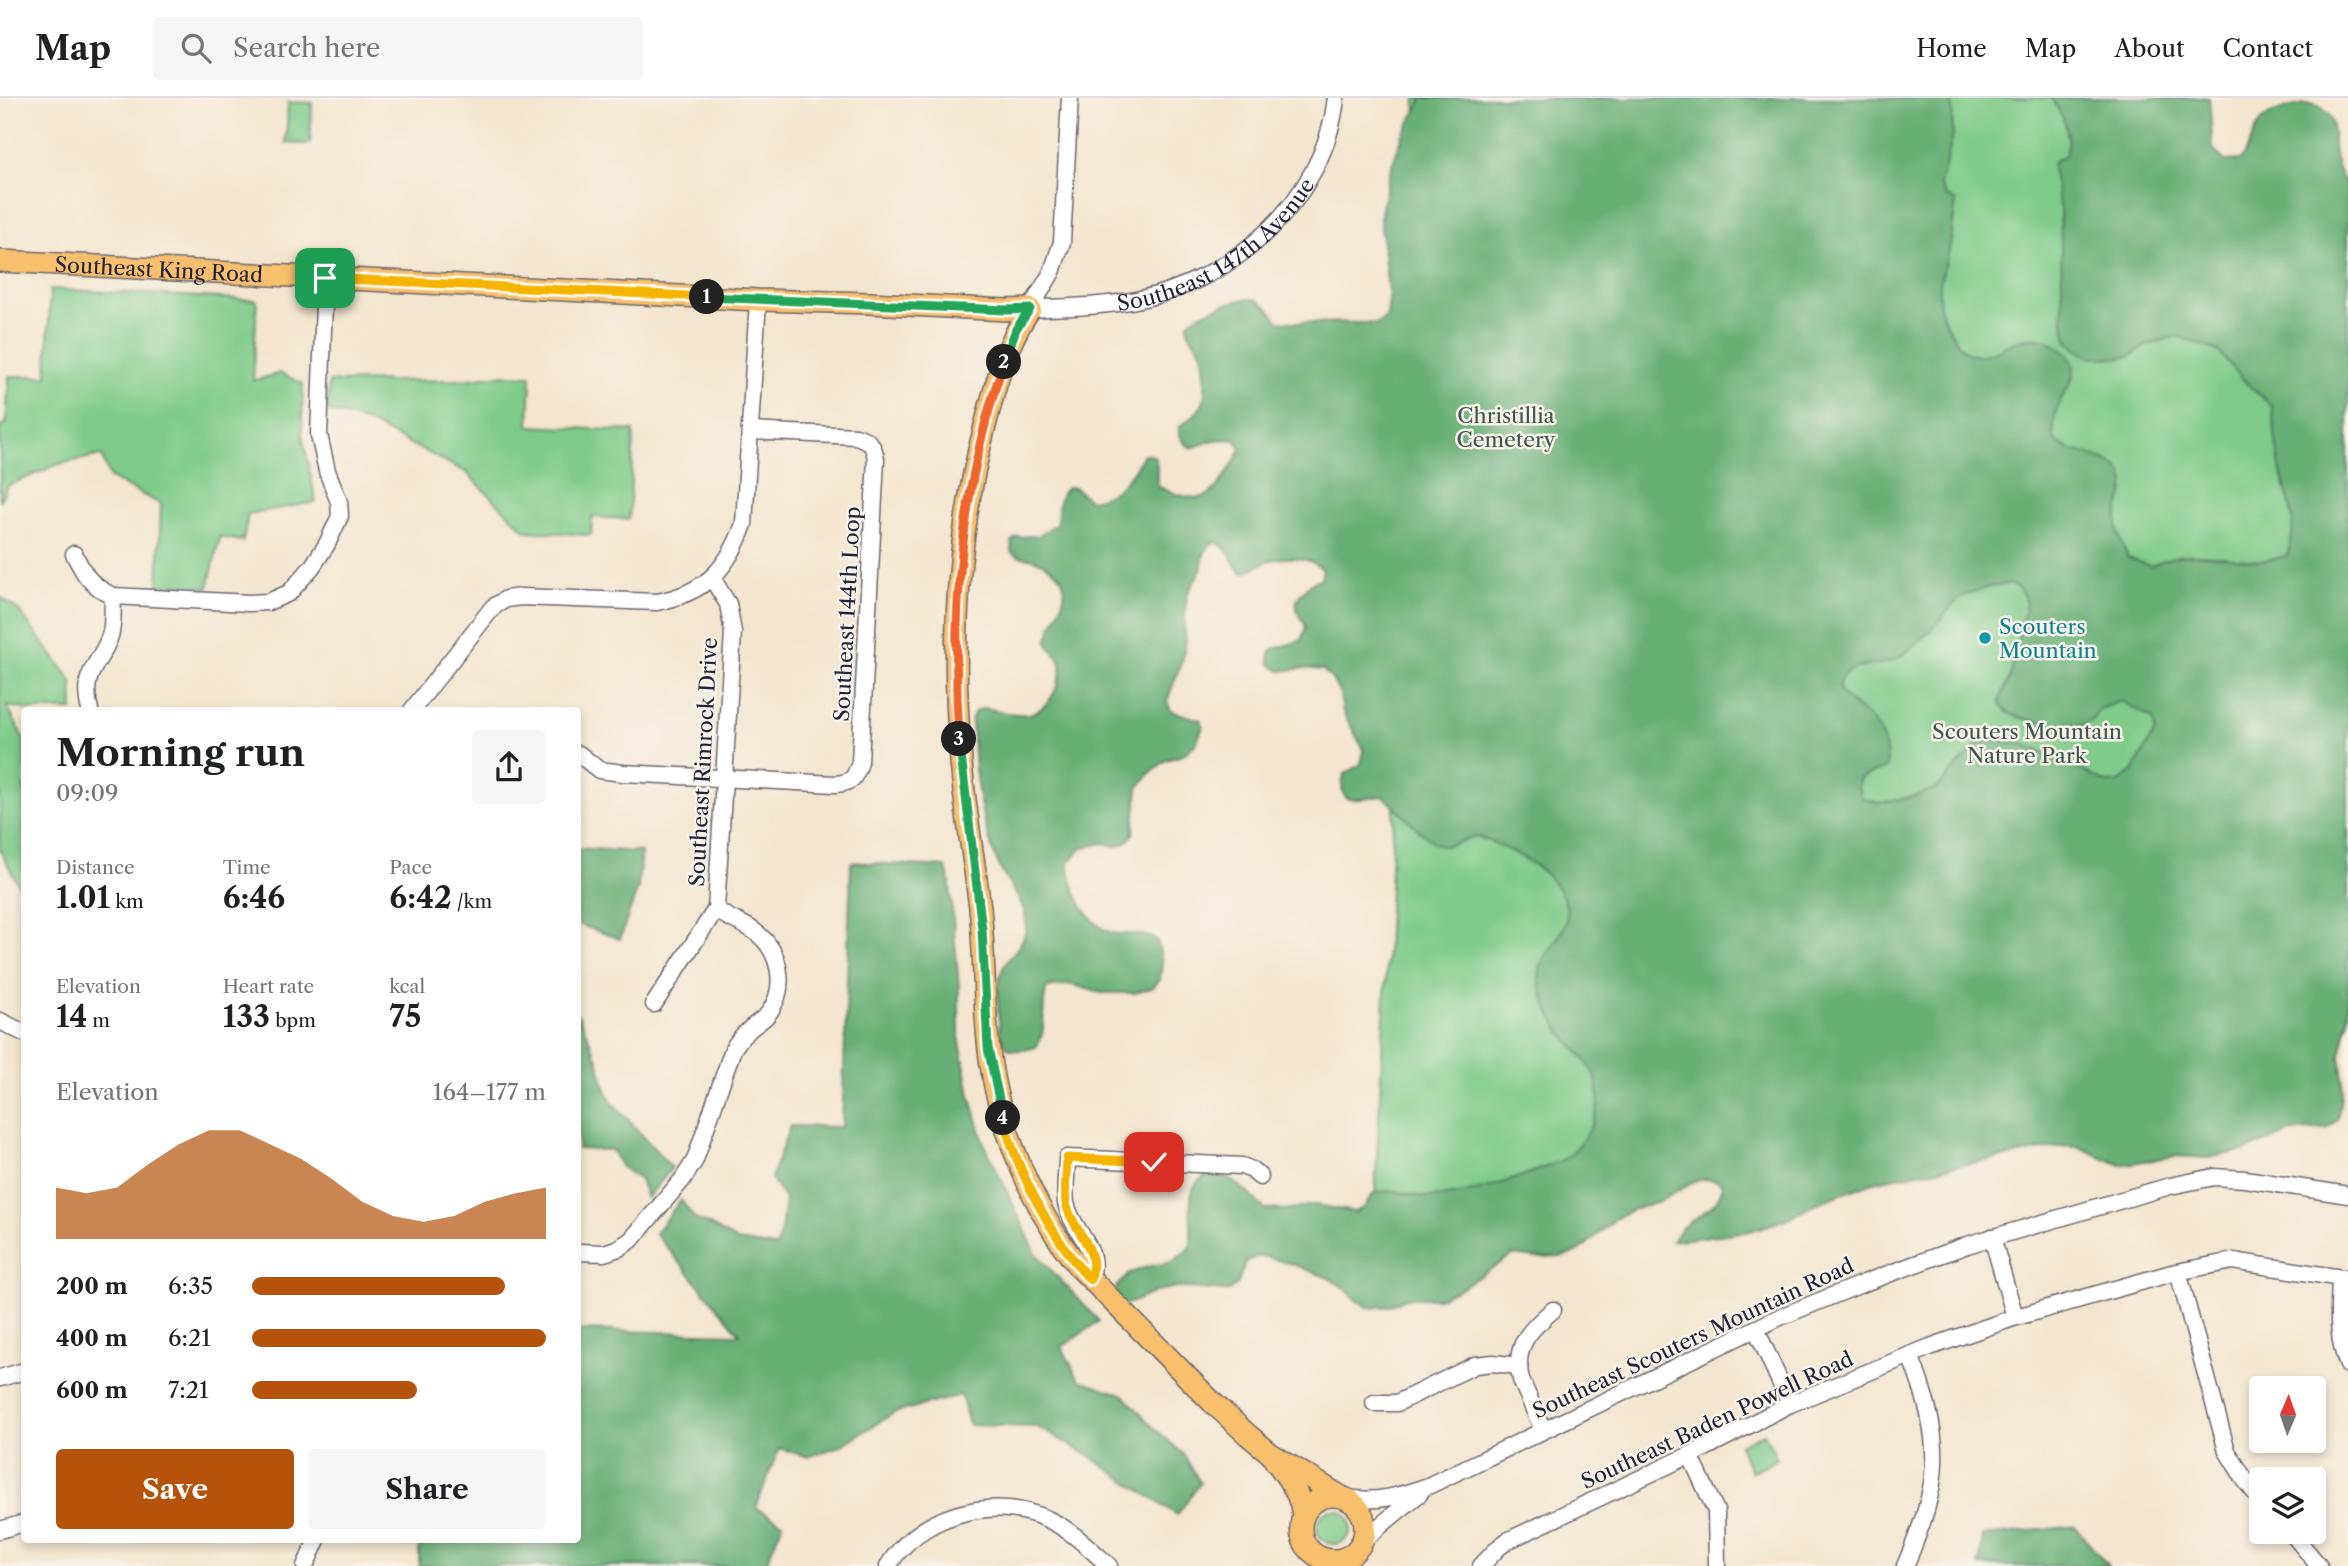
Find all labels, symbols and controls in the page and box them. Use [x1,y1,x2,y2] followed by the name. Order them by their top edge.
[153,17,643,80] search box
[35,28,111,69] text: Map
[177,29,215,67] icon: search
[233,32,380,64] text: Search here
[1916,34,1987,63] text: Home
[2025,34,2076,63] text: Map
[2114,34,2185,63] text: About
[2223,34,2313,63] text: Contact
[1115,173,1319,316] street label: Southeast 147th Avenue
[295,248,355,308] pin
[54,251,264,287] street label: Southeast King Road
[306,259,344,297] icon: arrive
[690,280,724,314] pin: 1
[702,285,711,308] text: 1
[986,344,1021,380] pin: 2
[998,350,1009,373] text: 2
[1457,403,1556,452] park label: Christillia Cemetery
[829,506,865,722] street label: Southeast 144th Loop
[1999,614,2097,663] place label: Scouters Mountain
[1977,630,1993,646] marker: Scouters Mountain
[684,637,722,887] street label: Southeast Rimrock Drive
[1932,719,2122,768] park label: Scouters Mountain Nature Park
[942,722,976,756] pin: 3
[953,727,964,750] text: 3
[56,729,305,776] text: Morning run
[472,730,546,804] button: share
[56,779,119,807] text: 09:09
[56,856,135,879] text: Distance
[223,856,271,879] text: Time
[389,856,432,879] text: Pace
[56,879,110,916] text: 1.01
[223,879,285,916] text: 6:46
[389,879,452,916] text: 6:42
[110,890,144,913] text: km
[452,890,492,913] text: /km
[56,975,141,998] text: Elevation
[223,975,314,998] text: Heart rate
[389,975,425,998] text: kcal
[56,998,87,1035] text: 14
[223,998,270,1035] text: 133
[389,998,421,1035] text: 75
[87,1009,110,1032] text: m
[270,1009,316,1032] text: bpm
[56,1078,159,1106] text: Elevation
[433,1078,546,1106] text: 164–177 m
[986,1100,1020,1136] pin: 4
[997,1106,1008,1129] text: 4
[1124,1132,1184,1192] pin
[1135,1143,1173,1181] icon: check
[1529,1252,1858,1424] street label: Southeast Scouters Mountain Road
[56,1272,128,1300] text: 200 m
[168,1272,213,1300] text: 6:35
[56,1324,128,1352] text: 400 m
[168,1324,211,1352] text: 6:21
[1577,1346,1857,1494] street label: Southeast Baden Powell Road
[56,1376,128,1404] text: 600 m
[168,1376,209,1404] text: 7:21
[2249,1376,2326,1452] north arrow
[2249,1376,2326,1544] map controls
[56,1449,294,1529] button: Save
[308,1449,546,1529] button: Share
[2249,1467,2326,1544] button: layers

